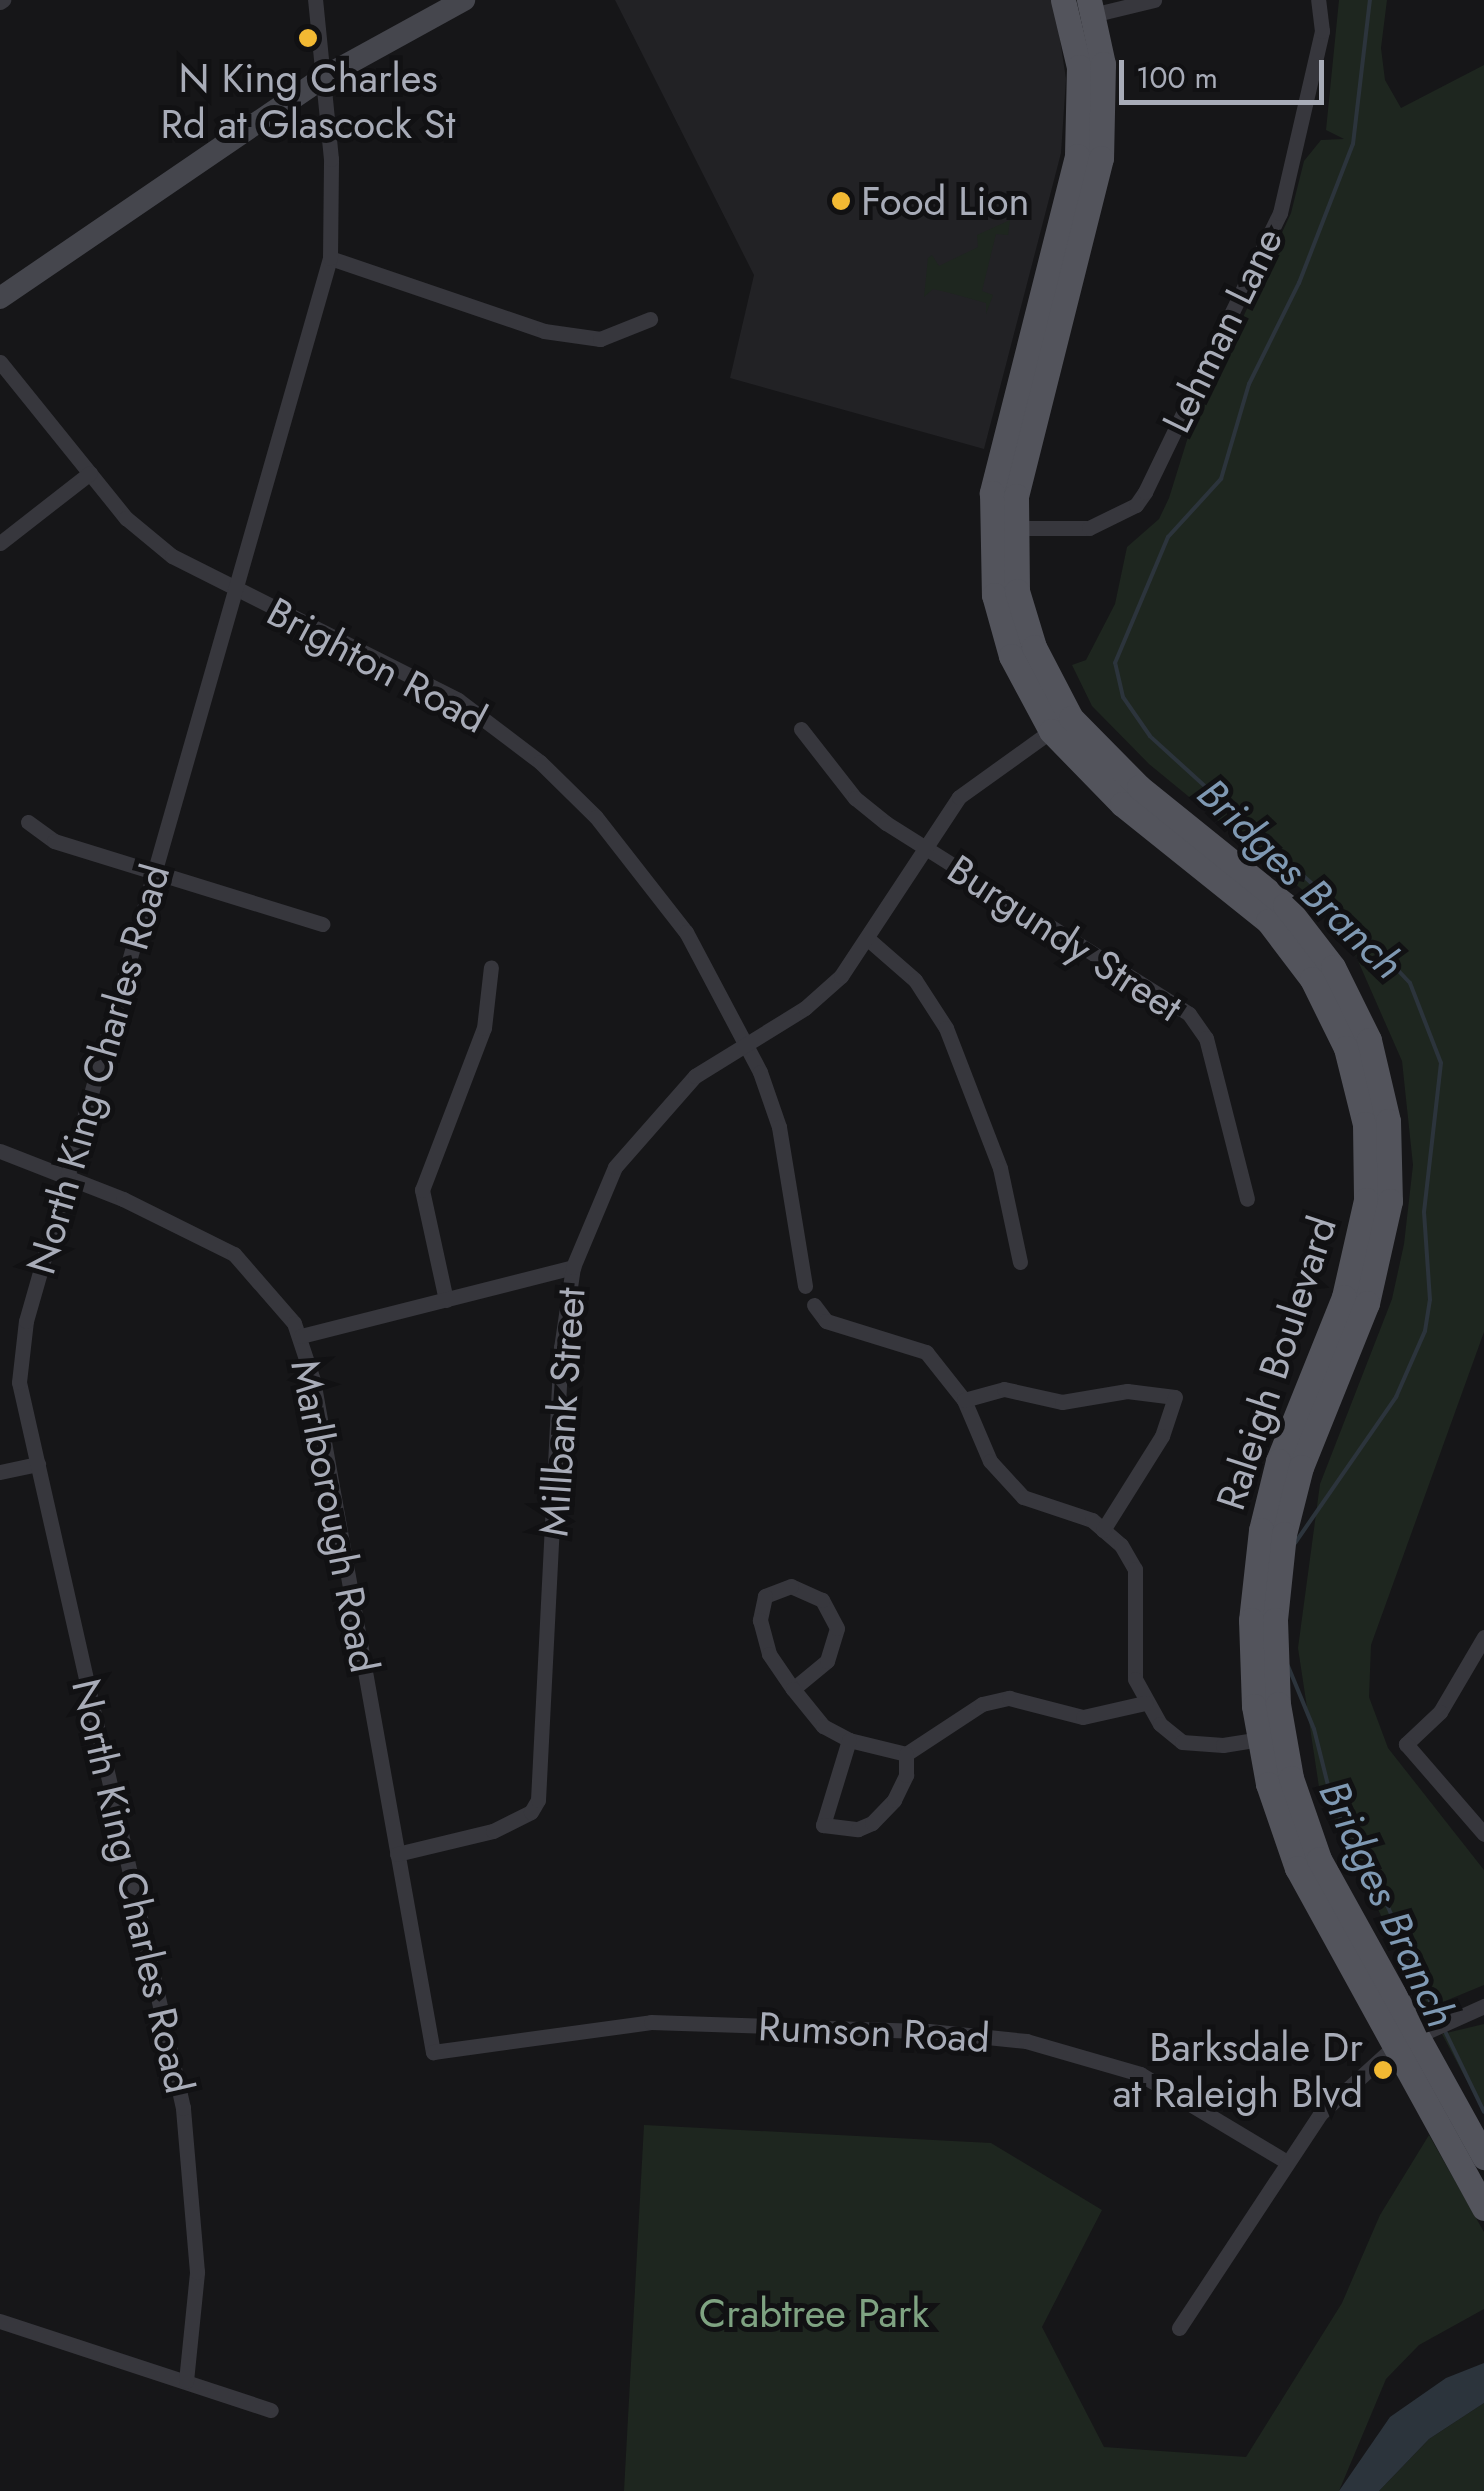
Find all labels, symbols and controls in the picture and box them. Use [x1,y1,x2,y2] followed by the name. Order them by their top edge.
[297,27,319,49] marker: N King Charles Rd at Glascock St
[1124,40,1329,102] scale bar
[161,54,455,148] place label: N King Charles Rd at Glascock St
[1136,56,1218,99] text: 100 m
[861,177,1030,225] place label: Food Lion
[830,190,852,212] marker: Food Lion
[1152,220,1292,440] street label: Lehman Lane
[259,587,495,743] street label: Brighton Road
[1187,768,1413,990] water label: Bridges Branch
[939,845,1191,1031] street label: Burgundy Street
[17,859,179,1279] street label: North King Charles Road
[1206,1210,1346,1516] street label: Raleigh Boulevard
[529,1286,595,1538] street label: Millbank Street
[281,1356,389,1676] street label: Marlborough Road
[62,1674,204,2098] street label: North King Charles Road
[1308,1773,1466,2035] water label: Bridges Branch
[757,2002,991,2062] street label: Rumson Road
[1113,2023,1363,2117] place label: Barksdale Dr at Raleigh Blvd
[1372,2059,1394,2081] marker: Barksdale Dr at Raleigh Blvd
[699,2289,929,2337] park label: Crabtree Park

